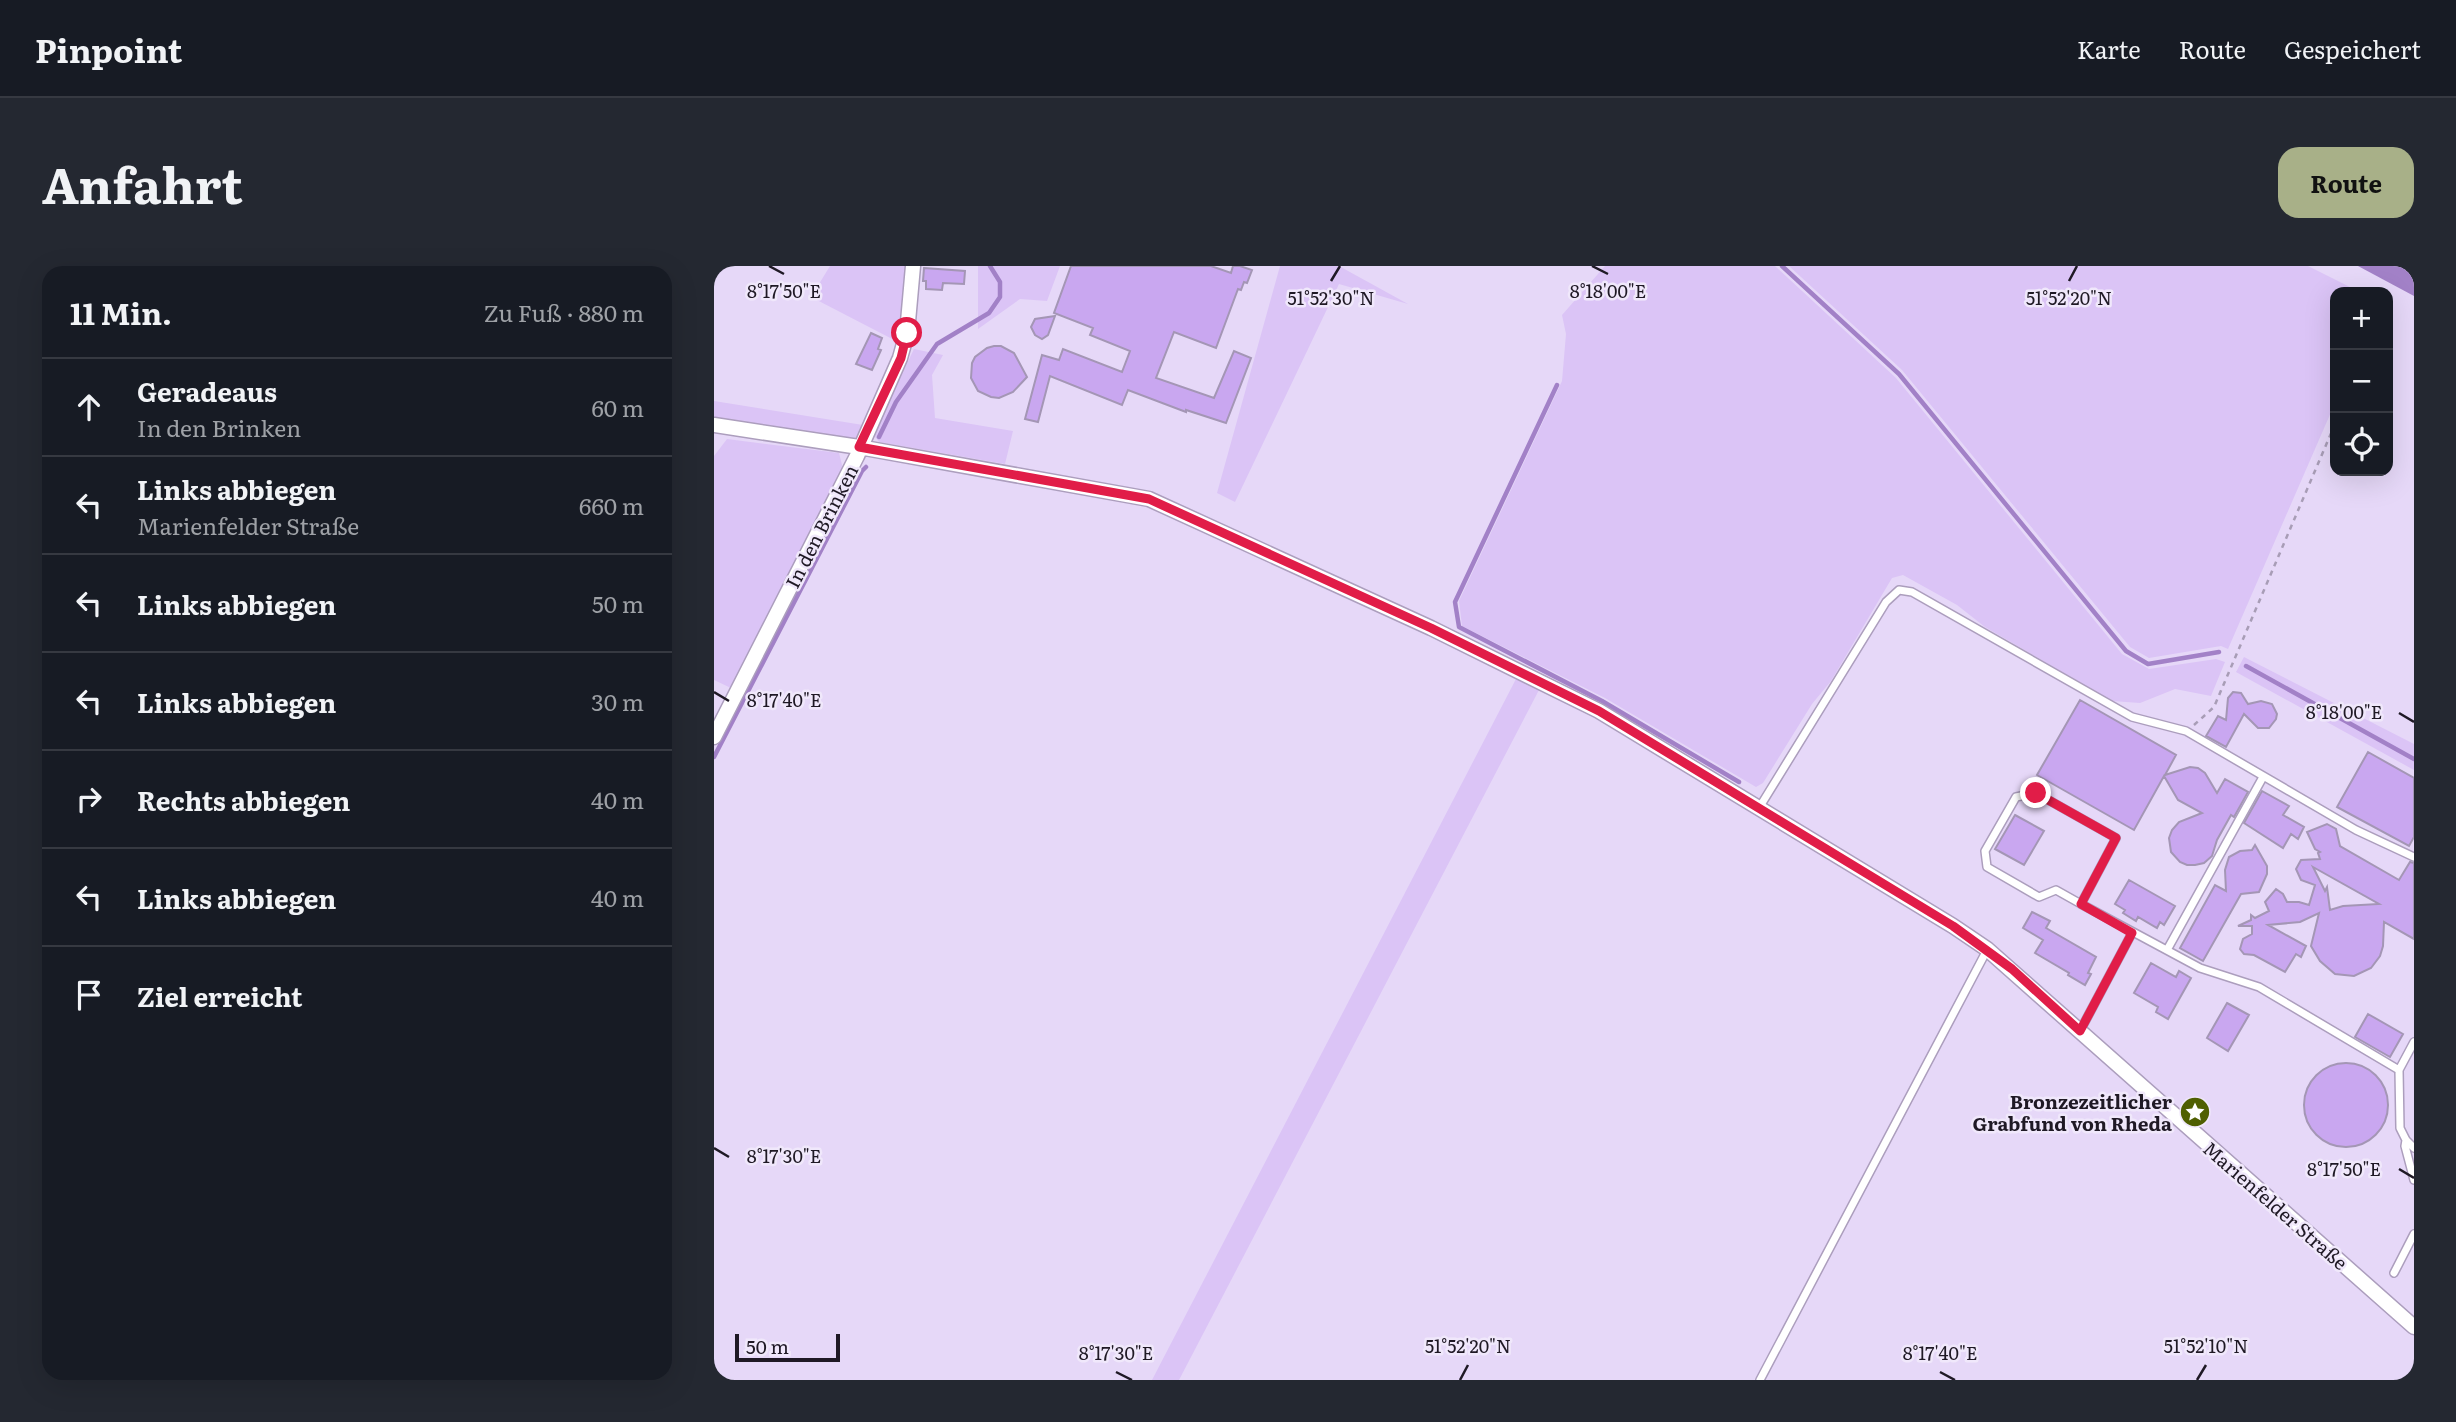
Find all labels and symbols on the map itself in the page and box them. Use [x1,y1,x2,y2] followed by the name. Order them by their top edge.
[747,277,821,304] text: 8°17'50"E
[1570,277,1646,304] text: 8°18'00"E
[1288,284,1374,311] text: 51°52'30"N
[2026,284,2112,311] text: 51°52'20"N
[891,317,922,348] route start
[778,459,864,593] street label: In den Brinken
[747,686,821,713] text: 8°17'40"E
[2306,698,2382,725] text: 8°18'00"E
[2020,777,2051,808] route end
[1973,1087,2173,1137] place label: Bronzezeitlicher Grabfund von Rheda
[2178,1095,2212,1129] place icon: Bronzezeitlicher Grabfund von Rheda
[2198,1134,2355,1276] street label: Marienfelder Straße
[747,1142,821,1169] text: 8°17'30"E
[2307,1155,2381,1182] text: 8°17'50"E
[735,1331,840,1363] scale bar
[1425,1332,1511,1359] text: 51°52'20"N
[2164,1332,2248,1359] text: 51°52'10"N
[1079,1339,1153,1366] text: 8°17'30"E
[1903,1339,1977,1366] text: 8°17'40"E

